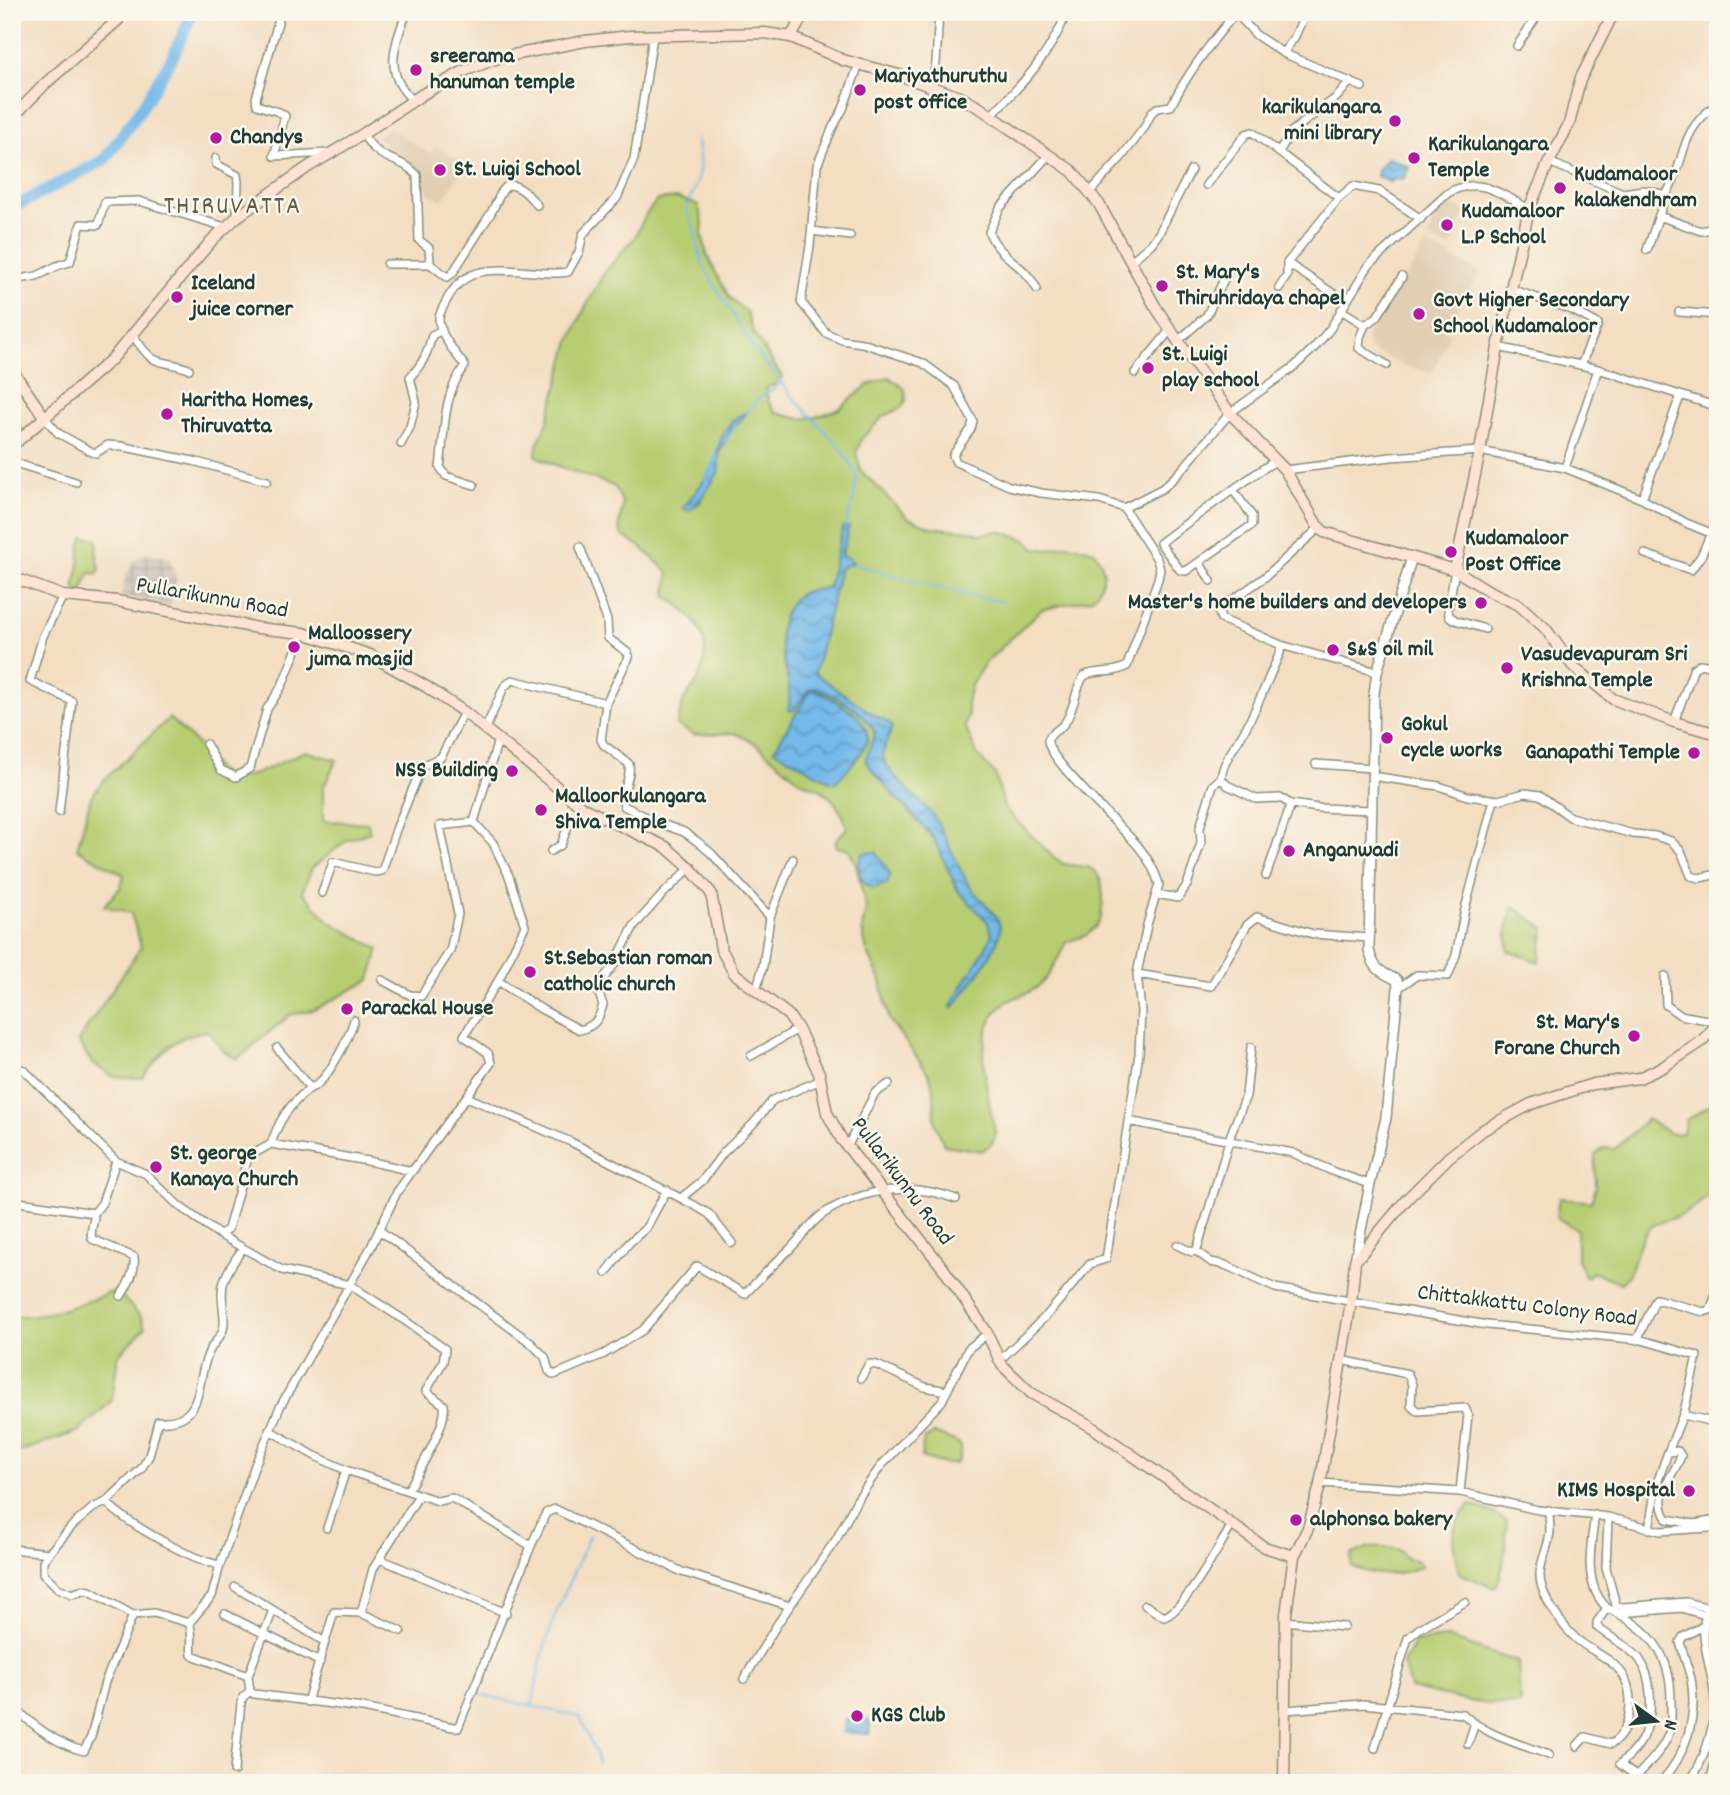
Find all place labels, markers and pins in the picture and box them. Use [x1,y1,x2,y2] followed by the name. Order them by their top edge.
[430,41,575,100] place label: sreerama hanuman temple
[874,61,1008,120] place label: Mariyathuruthu post office
[408,62,424,78] marker: sreerama hanuman temple
[852,82,868,98] marker: Mariyathuruthu post office
[1262,92,1383,151] place label: karikulangara mini library
[1387,113,1403,129] marker: karikulangara mini library
[230,122,303,155] place label: Chandys
[1428,129,1550,188] place label: Karikulangara Temple
[208,130,224,146] marker: Chandys
[1406,150,1422,166] marker: Karikulangara Temple
[454,154,581,187] place label: St. Luigi School
[1574,159,1697,218] place label: Kudamaloor kalakendhram
[432,162,448,178] marker: St. Luigi School
[1552,180,1568,196] marker: Kudamaloor kalakendhram
[1461,196,1565,255] place label: Kudamaloor L.P School
[1439,217,1455,233] marker: Kudamaloor L.P School
[1176,257,1346,316] place label: St. Mary's Thiruhridaya chapel
[188,268,294,327] place label: Iceland juice corner
[1154,278,1170,294] marker: St. Mary's Thiruhridaya chapel
[1433,285,1630,344] place label: Govt Higher Secondary School Kudamaloor
[169,289,185,305] marker: Iceland juice corner
[1411,306,1427,322] marker: Govt Higher Secondary School Kudamaloor
[1162,339,1259,398] place label: St. Luigi play school
[1140,360,1156,376] marker: St. Luigi play school
[181,385,313,444] place label: Haritha Homes, Thiruvatta
[159,406,175,422] marker: Haritha Homes, Thiruvatta
[1465,523,1569,582] place label: Kudamaloor Post Office
[1443,544,1459,560] marker: Kudamaloor Post Office
[1128,587,1467,620] place label: Master's home builders and developers
[1473,595,1489,611] marker: Master's home builders and developers
[305,618,413,677] place label: Malloossery juma masjid
[1347,634,1434,667] place label: S&S oil mil
[286,639,302,655] marker: Malloossery juma masjid
[1521,639,1688,698] place label: Vasudevapuram Sri Krishna Temple
[1325,642,1341,658] marker: S&S oil mil
[1499,660,1515,676] marker: Vasudevapuram Sri Krishna Temple
[1401,709,1503,768] place label: Gokul cycle works
[1379,730,1395,746] marker: Gokul cycle works
[1525,737,1680,770] place label: Ganapathi Temple
[1686,745,1702,761] marker: Ganapathi Temple
[395,755,498,788] place label: NSS Building
[504,763,520,779] marker: NSS Building
[555,781,707,840] place label: Malloorkulangara Shiva Temple
[533,802,549,818] marker: Malloorkulangara Shiva Temple
[1303,835,1399,868] place label: Anganwadi
[1281,843,1297,859] marker: Anganwadi
[544,943,713,1002] place label: St.Sebastian roman catholic church
[522,964,538,980] marker: St.Sebastian roman catholic church
[361,993,493,1026] place label: Parackal House
[339,1001,355,1017] marker: Parackal House
[1494,1007,1620,1066] place label: St. Mary's Forane Church
[1626,1028,1642,1044] marker: St. Mary's Forane Church
[170,1138,298,1197] place label: St. george Kanaya Church
[148,1159,164,1175] marker: St. george Kanaya Church
[1557,1475,1676,1508] place label: KIMS Hospital
[1681,1483,1697,1499] marker: KIMS Hospital
[1310,1504,1454,1537] place label: alphonsa bakery
[1288,1512,1304,1528] marker: alphonsa bakery
[871,1700,945,1733] place label: KGS Club
[849,1708,865,1724] marker: KGS Club

